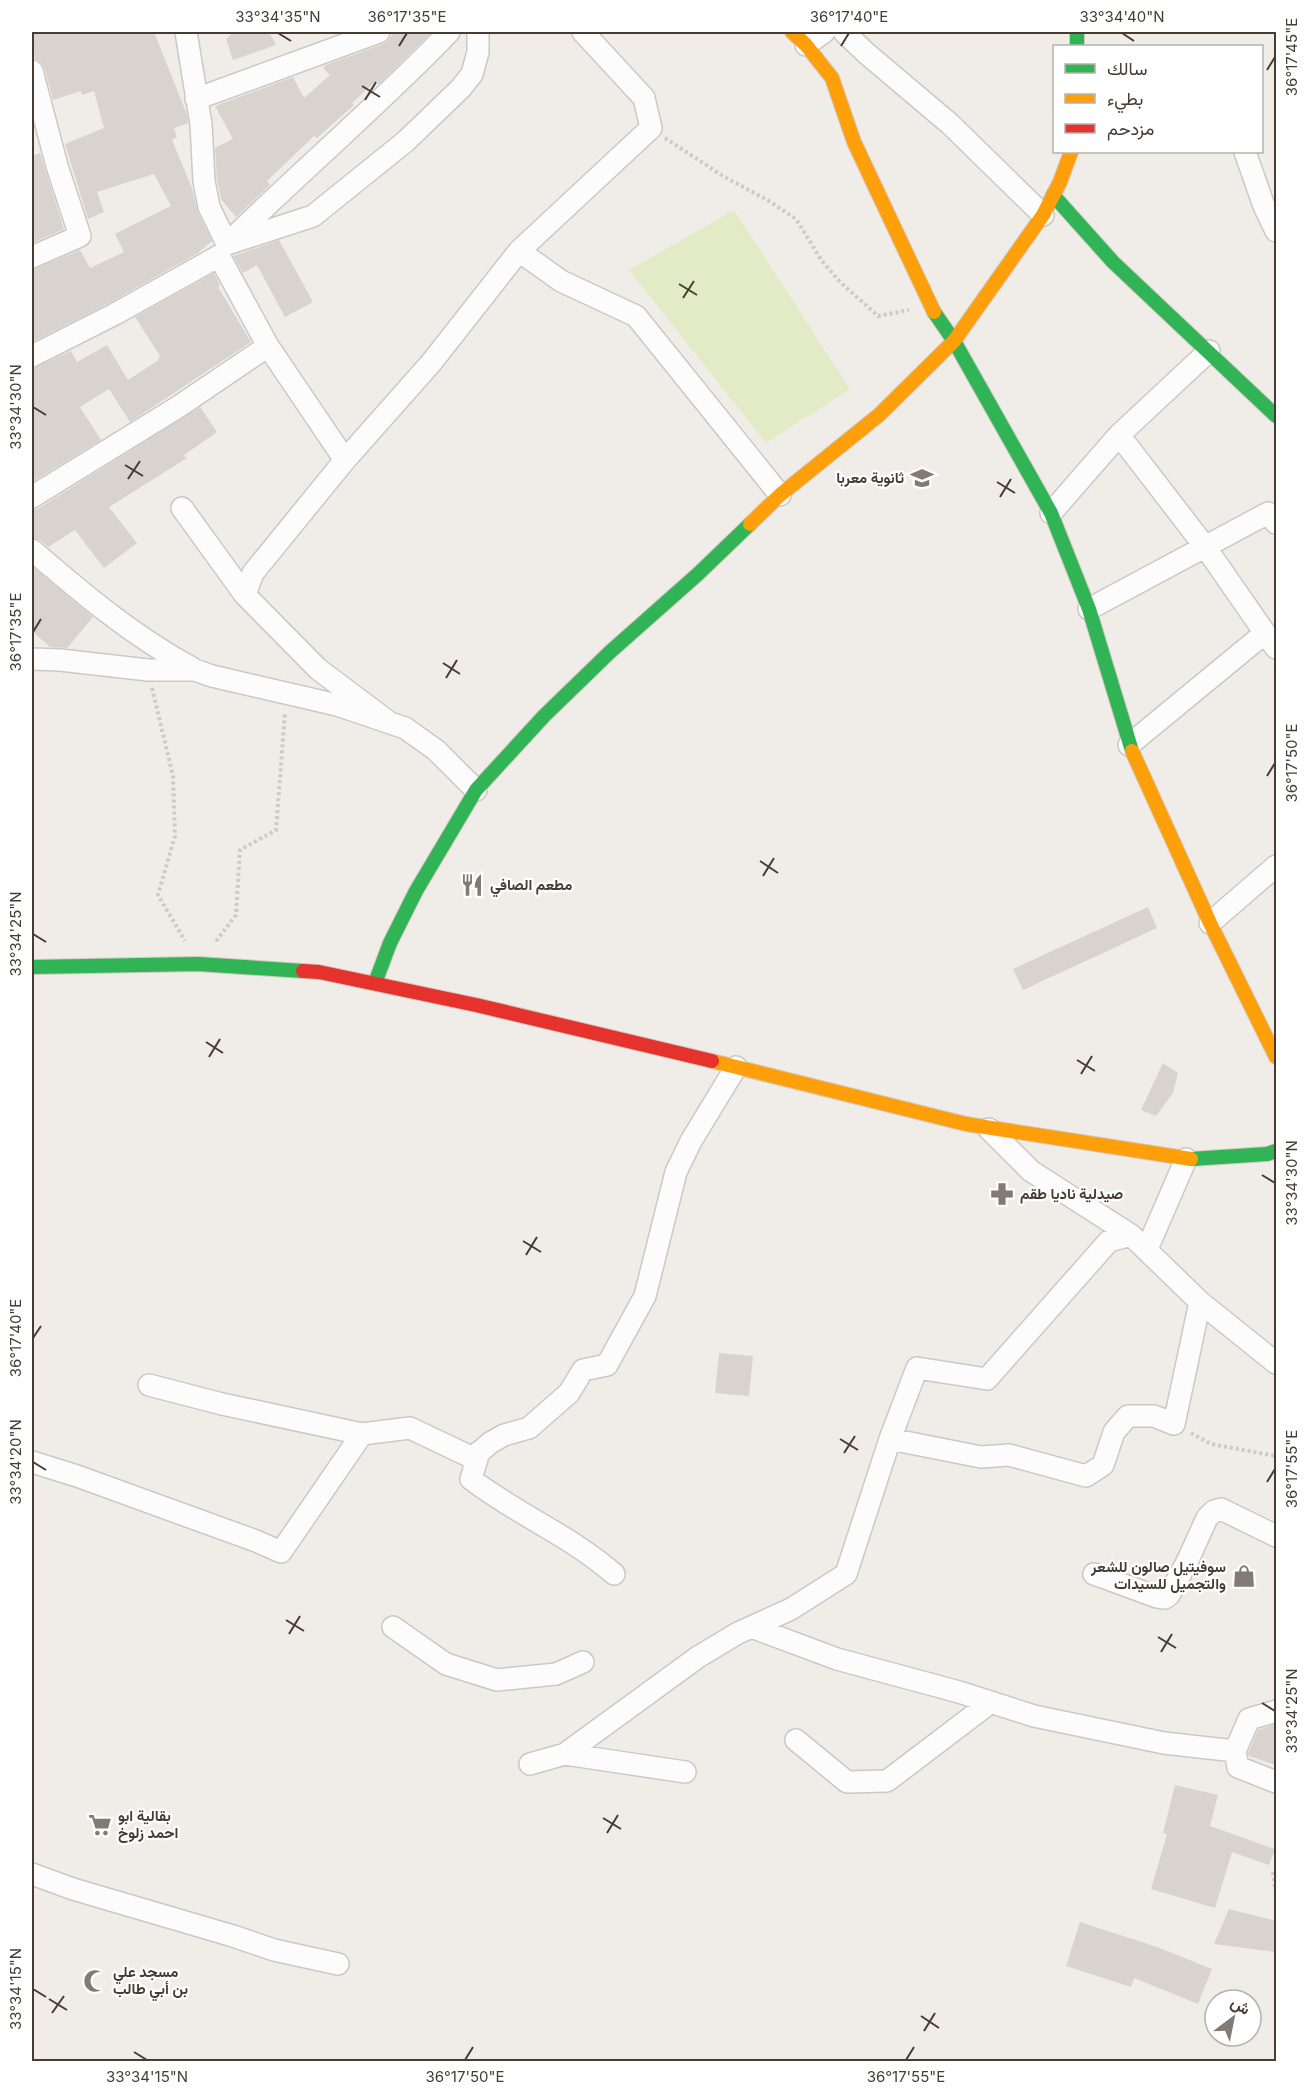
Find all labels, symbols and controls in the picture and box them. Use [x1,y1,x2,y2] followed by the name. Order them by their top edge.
[235,7,321,26] text: 33°34'35"N
[368,7,446,26] text: 36°17'35"E
[810,7,888,26] text: 36°17'40"E
[1079,7,1165,26] text: 33°34'40"N
[1282,18,1301,96] text: 36°17'45"E
[1053,45,1263,153] legend
[1107,58,1147,79] text: سالك
[1107,88,1143,114] text: بطيء
[1107,118,1154,141] text: مزدحم
[6,364,25,450] text: 33°34'30"N
[909,465,935,491] school or university icon: ثانوية معربا
[836,468,904,487] place label: ثانوية معربا
[6,593,25,671] text: 36°17'35"E
[1282,723,1301,803] text: 36°17'50"E
[459,872,485,898] restaurant icon: مطعم الصافي
[490,875,572,898] place label: مطعم الصافي
[6,891,25,977] text: 33°34'25"N
[1282,1140,1301,1226] text: 33°34'30"N
[989,1181,1015,1207] pharmacy icon: صيدلية ناديا طقم
[1020,1184,1124,1204] place label: صيدلية ناديا طقم
[6,1299,25,1377] text: 36°17'40"E
[6,1419,25,1505] text: 33°34'20"N
[1282,1430,1301,1508] text: 36°17'55"E
[1090,1557,1226,1593] place label: سوفيتيل صالون للشعر والتجميل للسيدات
[1231,1563,1257,1589] shop icon: سوفيتيل صالون للشعر والتجميل للسيدات
[1282,1668,1301,1754] text: 33°34'25"N
[118,1806,178,1843] place label: بقالية ابو احمد زلوخ
[87,1812,113,1838] supermarket icon: بقالية ابو احمد زلوخ
[6,1948,25,2030] text: 33°34'15"N
[113,1962,188,2002] place label: مسجد علي بن أبي طالب
[82,1968,108,1994] mosque icon: مسجد علي بن أبي طالب
[1203,1988,1263,2048] north arrow
[1227,1992,1254,2019] text: ش
[106,2067,188,2086] text: 33°34'15"N
[425,2067,505,2086] text: 36°17'50"E
[867,2067,945,2086] text: 36°17'55"E

